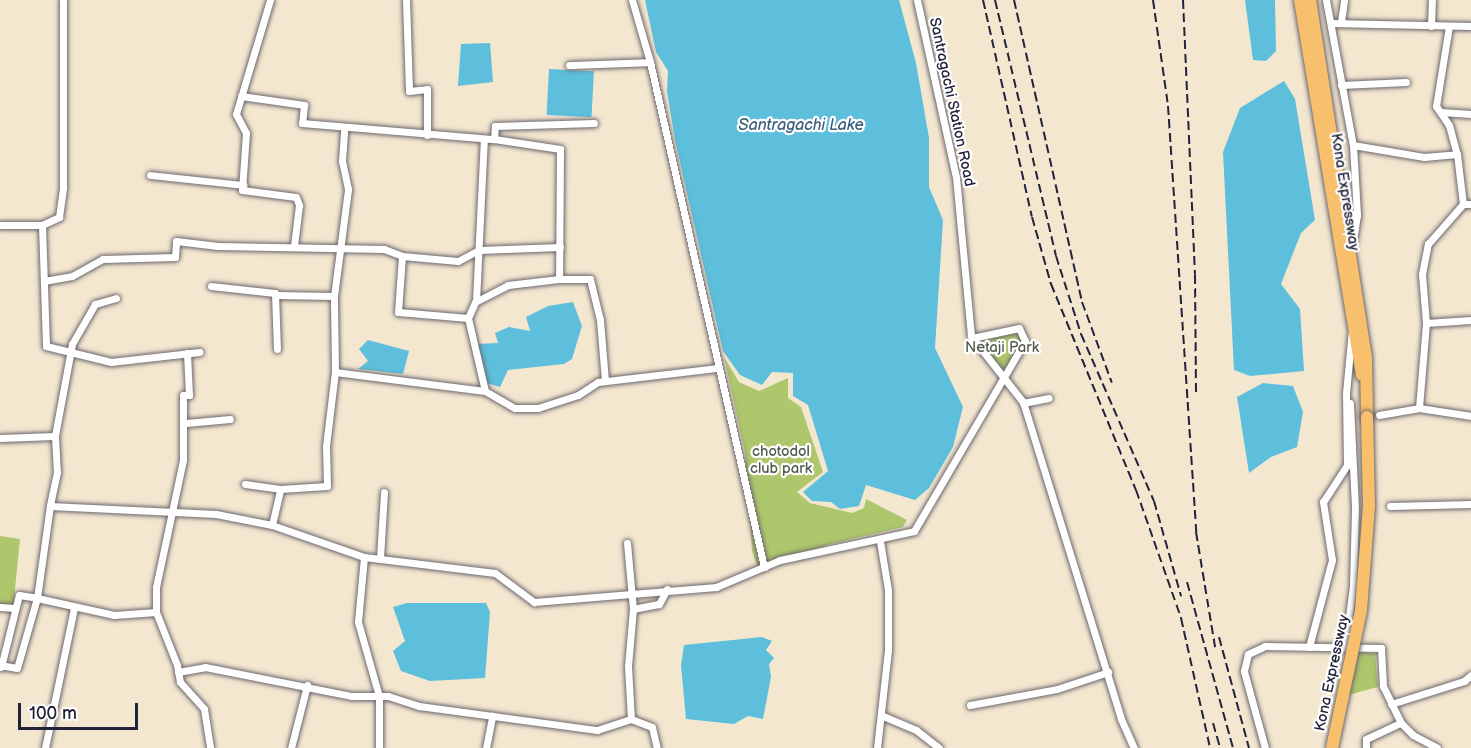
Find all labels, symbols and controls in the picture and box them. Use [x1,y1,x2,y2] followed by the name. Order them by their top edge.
[925,16,979,188] street label: Santragachi Station Road
[738,116,864,136] water label: Santragachi Lake
[1327,132,1363,252] street label: Kona Expressway
[965,339,1039,357] park label: Netaji Park
[750,442,812,477] park label: chotodol club park
[1311,613,1353,733] street label: Kona Expressway
[21,691,141,729] scale bar
[29,703,77,724] text: 100 m

